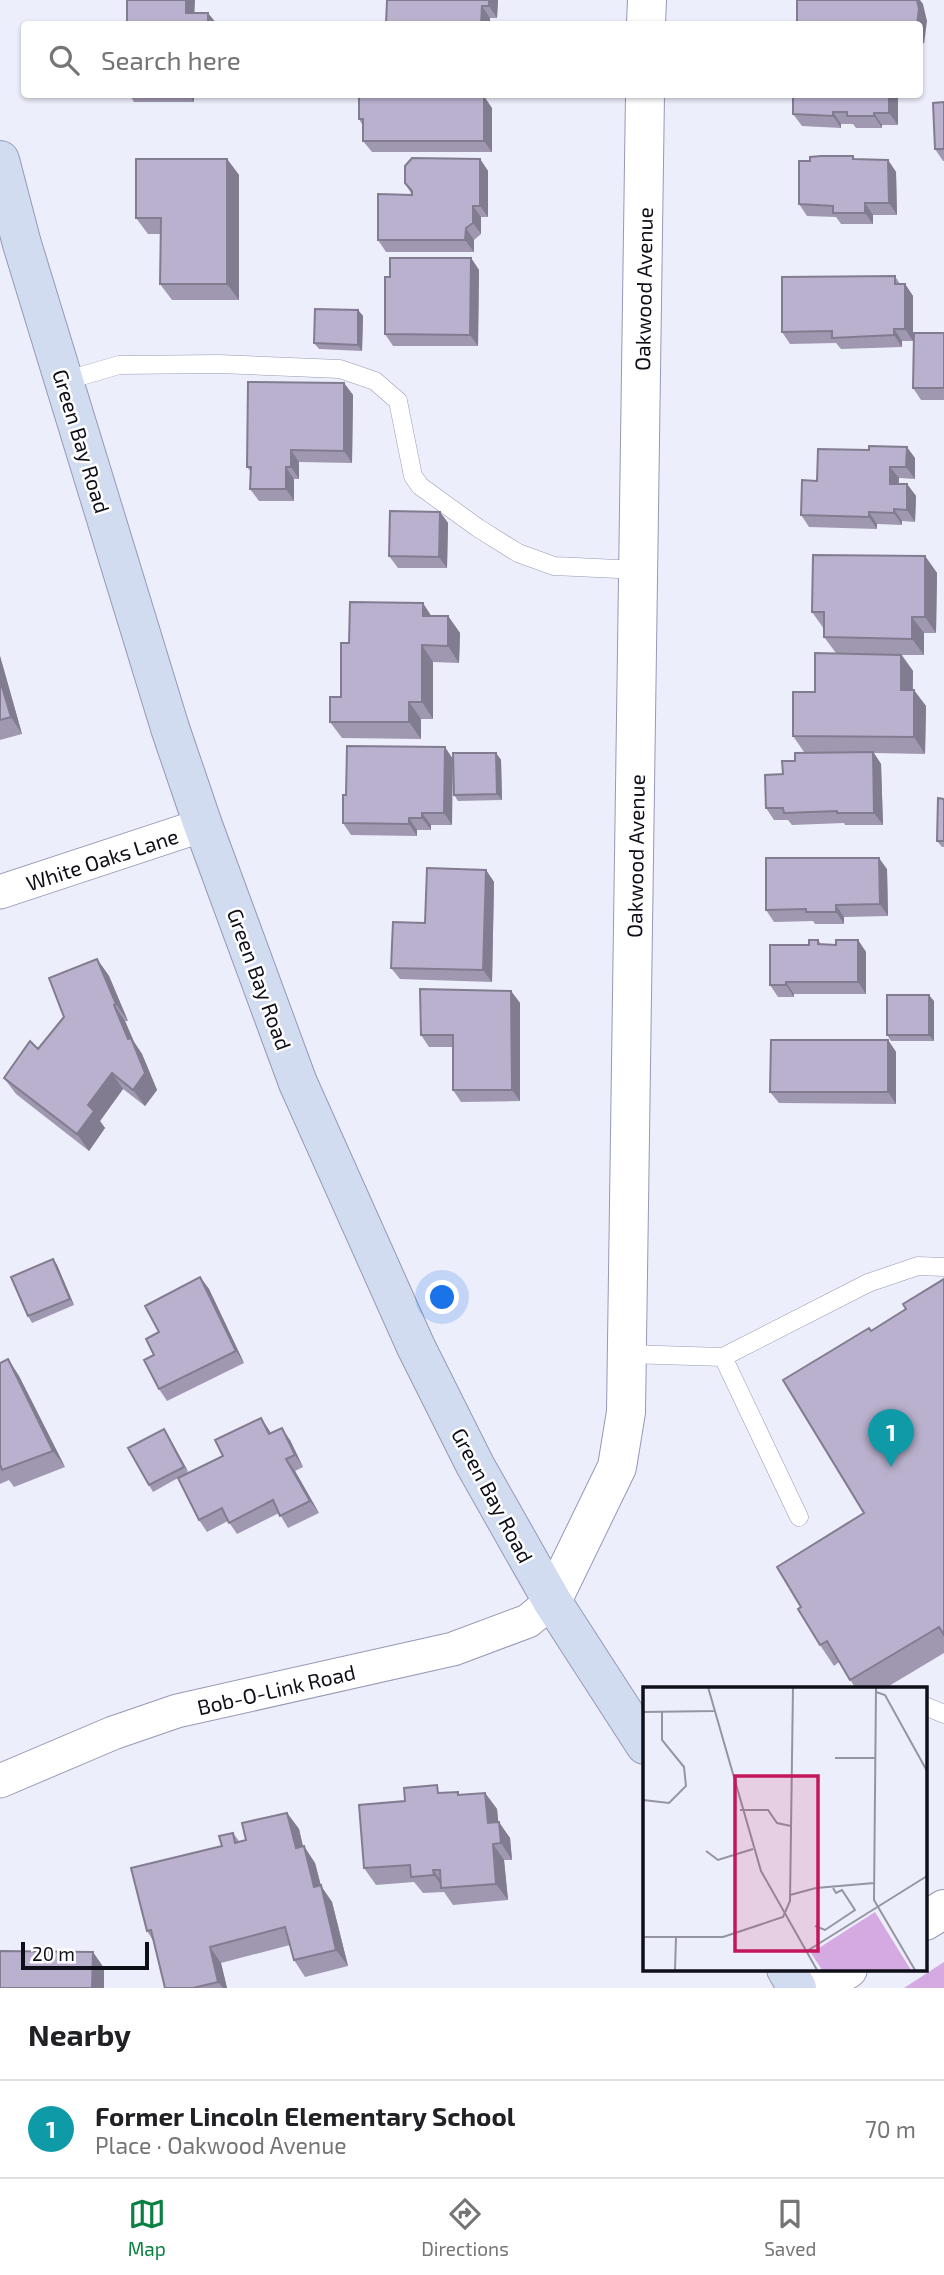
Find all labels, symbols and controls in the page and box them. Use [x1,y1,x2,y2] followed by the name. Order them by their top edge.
[21,21,923,98] search box
[45,41,83,79] icon: search
[101,44,241,75] text: Search here
[629,207,657,371] street label: Oakwood Avenue
[48,366,116,516] street label: Green Bay Road
[621,774,649,938] street label: Oakwood Avenue
[23,823,181,895] street label: White Oaks Lane
[223,905,297,1053] street label: Green Bay Road
[425,1280,459,1314] your location
[868,1409,914,1467] pin: 1
[447,1423,539,1567] street label: Green Bay Road
[194,1659,358,1719] street label: Bob-O-Link Road
[643,1687,926,1970] inset map
[21,1939,149,1971] scale bar
[32,1942,75,1965] text: 20 m
[28,2016,131,2052] text: Nearby
[95,2100,515,2131] text: Former Lincoln Elementary School
[46,2115,56,2143] text: 1
[865,2115,916,2143] text: 70 m
[95,2131,347,2159] text: Place · Oakwood Avenue
[128,2195,166,2260] tab: Map
[421,2195,509,2260] tab: Directions
[764,2195,816,2260] tab: Saved

